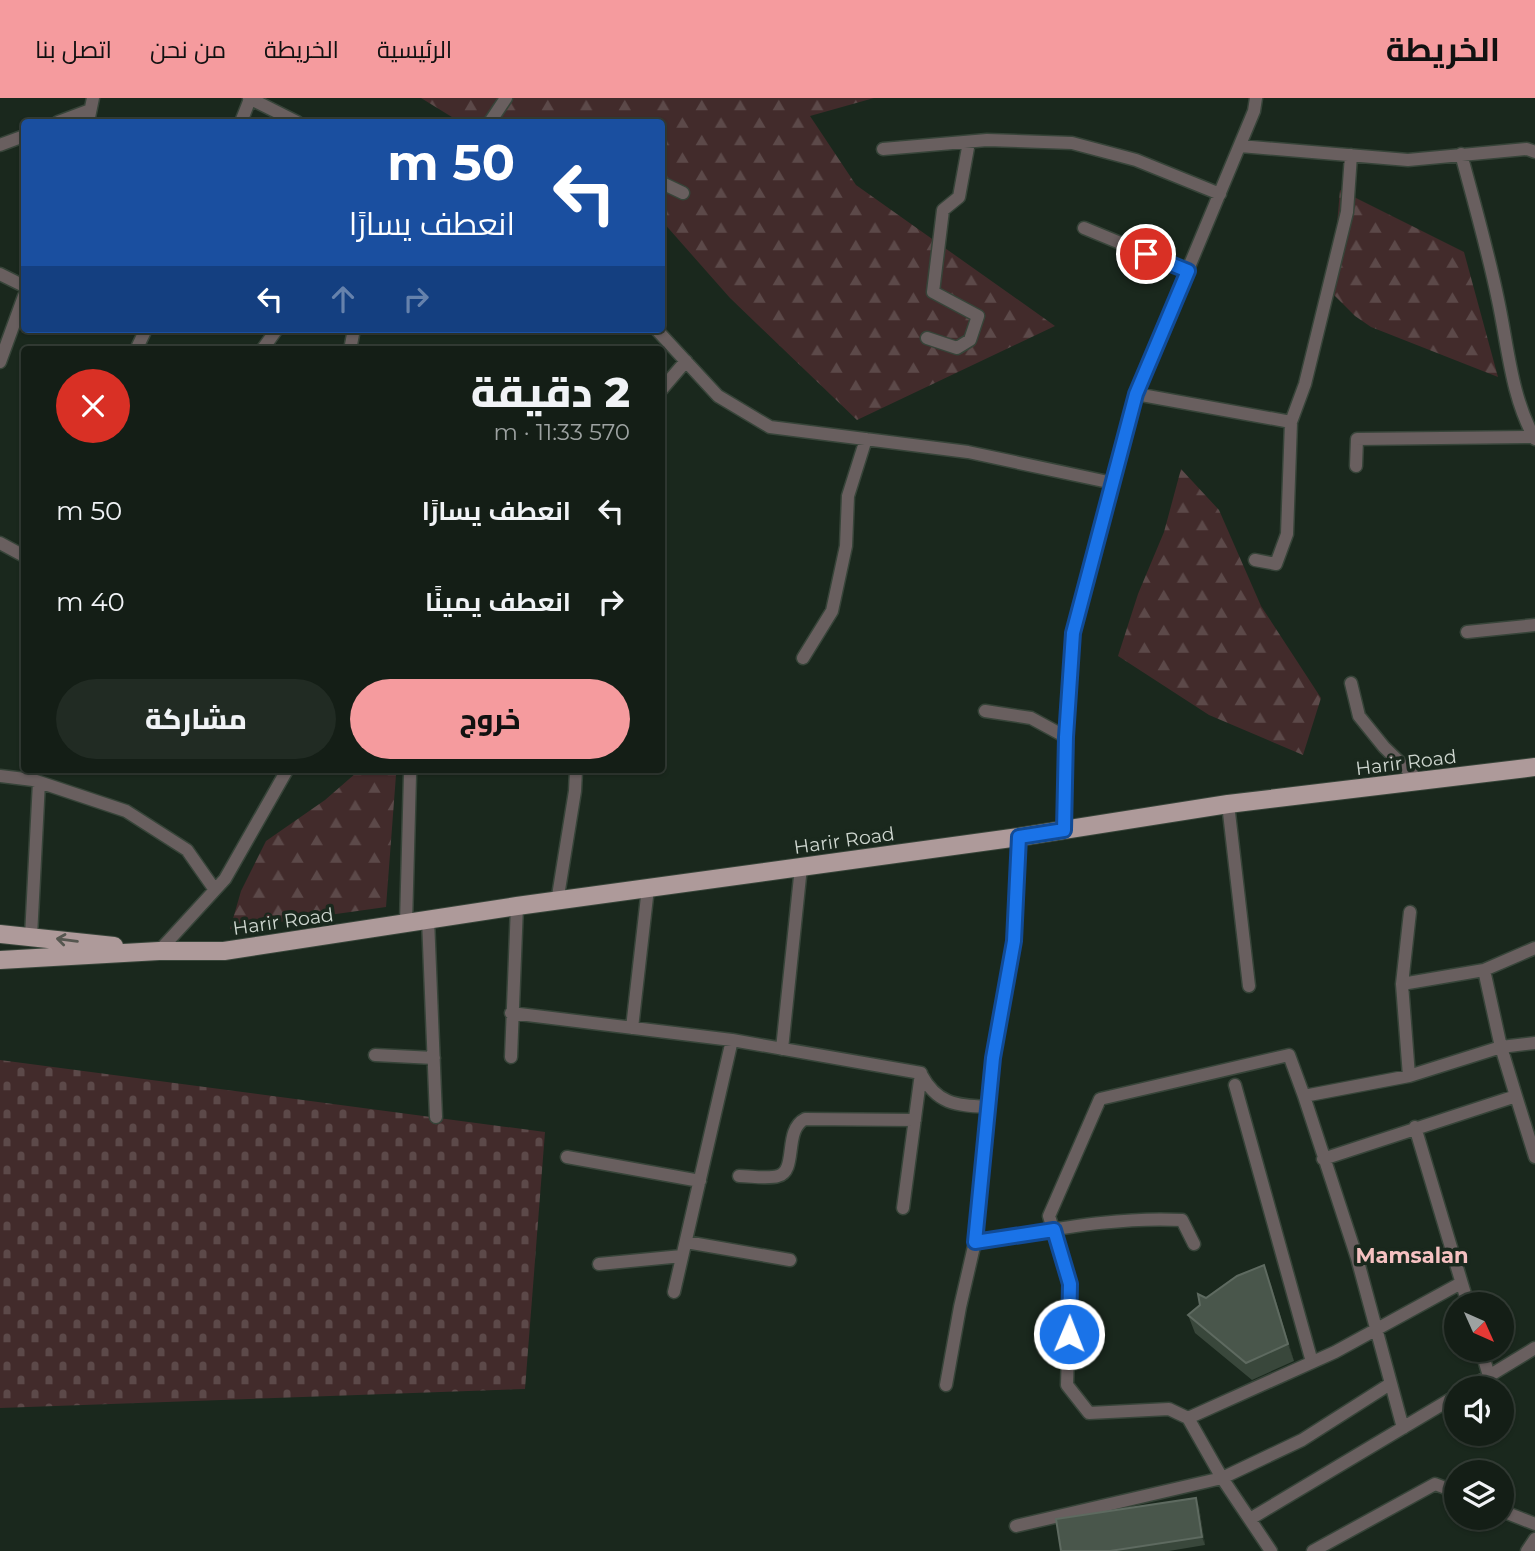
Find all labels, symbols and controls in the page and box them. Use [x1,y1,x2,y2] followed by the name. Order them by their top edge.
[1386,29,1500,69] text: الخريطة
[35,35,112,64] text: اتصل بنا
[150,35,226,64] text: من نحن
[264,35,339,64] text: الخريطة
[377,35,452,64] text: الرئيسية
[387,133,515,192] text: 50 m
[539,147,630,238] icon: left
[349,204,515,243] text: انعطف يسارًا
[1116,224,1176,284] pin
[1127,235,1165,273] icon: arrive
[251,280,289,318] icon: left
[324,280,362,318] icon: ahead
[397,280,435,318] icon: right
[471,366,630,418] text: 2 دقيقة
[56,369,130,443] button: close
[493,418,630,446] text: 570 m · 11:33
[592,492,630,530] icon: left
[56,495,122,527] text: 50 m
[422,495,571,527] text: انعطف يسارًا
[592,583,630,621] icon: right
[56,586,125,618] text: 40 m
[425,586,571,618] text: انعطف يمينًا
[56,679,336,759] button: مشاركة
[350,679,630,759] button: خروج
[1354,745,1458,780] street label: Harir Road
[792,822,896,859] street label: Harir Road
[231,903,335,940] street label: Harir Road
[56,933,79,946] one-way arrow
[1356,1243,1468,1268] district label: Mamsalan
[1444,1292,1514,1362] north arrow
[1444,1292,1514,1530] map controls
[1032,1297,1106,1371] position arrow
[1444,1376,1514,1446] button: sound
[1444,1460,1514,1530] button: layers

